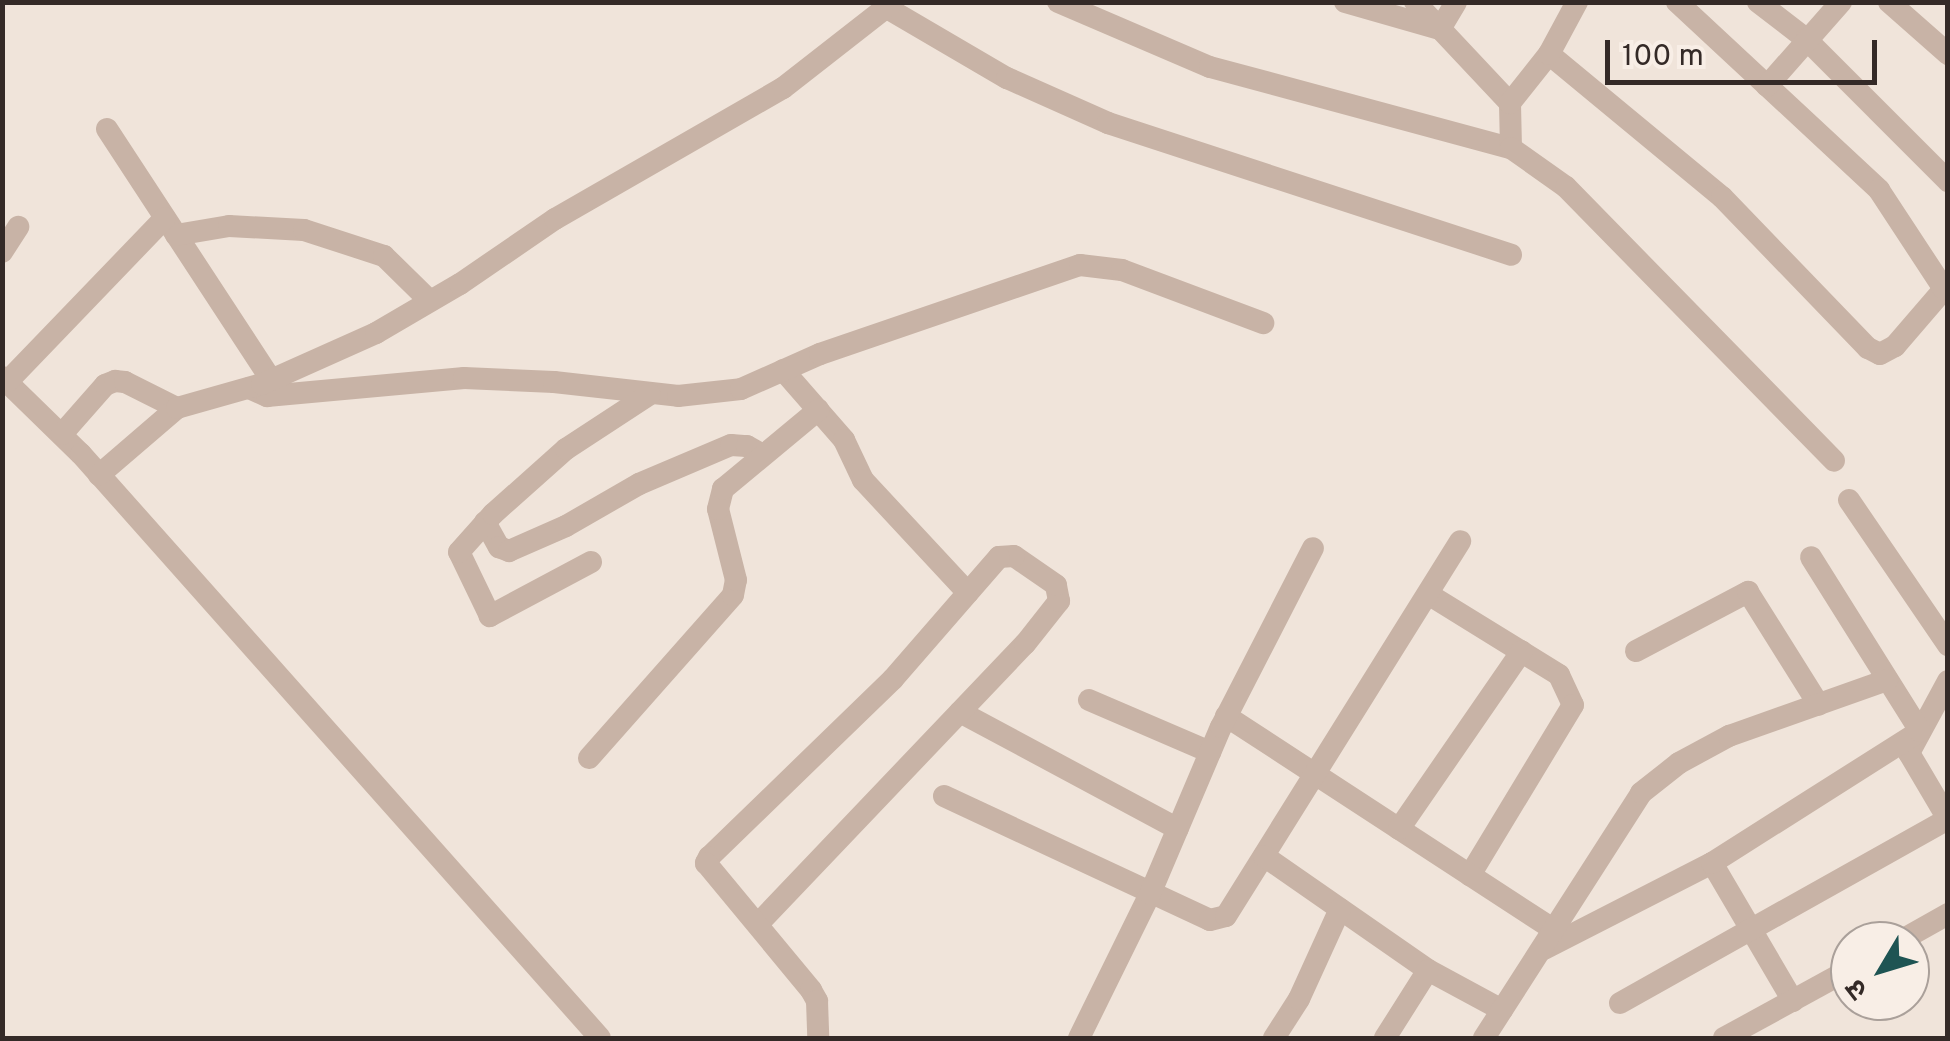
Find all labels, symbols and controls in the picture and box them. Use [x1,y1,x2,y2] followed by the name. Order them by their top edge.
[1610,20,1882,82] scale bar
[1622,39,1704,76] text: 100 m
[1830,921,1930,1021] north arrow
[1839,971,1877,1006] text: उ

